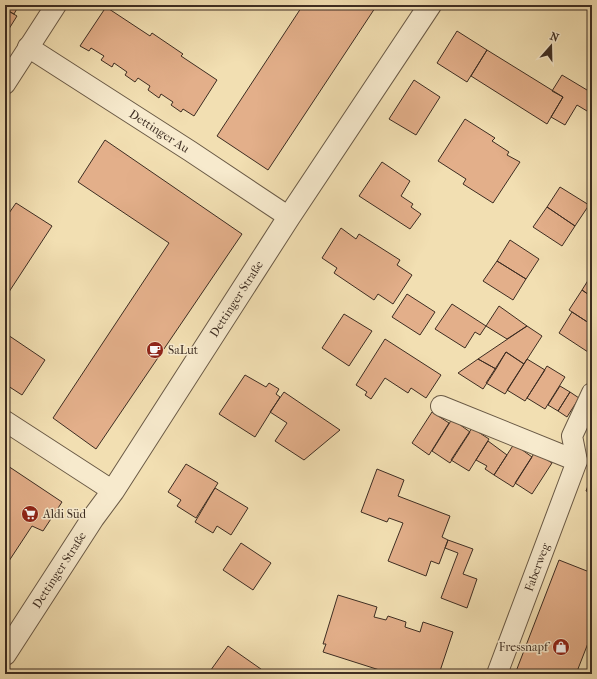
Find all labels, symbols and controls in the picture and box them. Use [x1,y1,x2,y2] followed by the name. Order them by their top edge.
[531,26,571,66] north arrow
[548,30,561,45] text: N
[127,107,192,156] street label: Dettinger Au
[207,258,266,340] street label: Dettinger Straße
[145,340,165,360] cafe icon: SaLut
[168,343,199,357] place label: SaLut
[20,504,40,524] supermarket icon: Aldi Süd
[42,507,87,521] place label: Aldi Süd
[30,529,89,611] street label: Dettinger Straße
[522,541,553,593] street label: Faberweg
[551,637,571,657] shop icon: Fressnapf
[499,640,551,654] place label: Fressnapf

